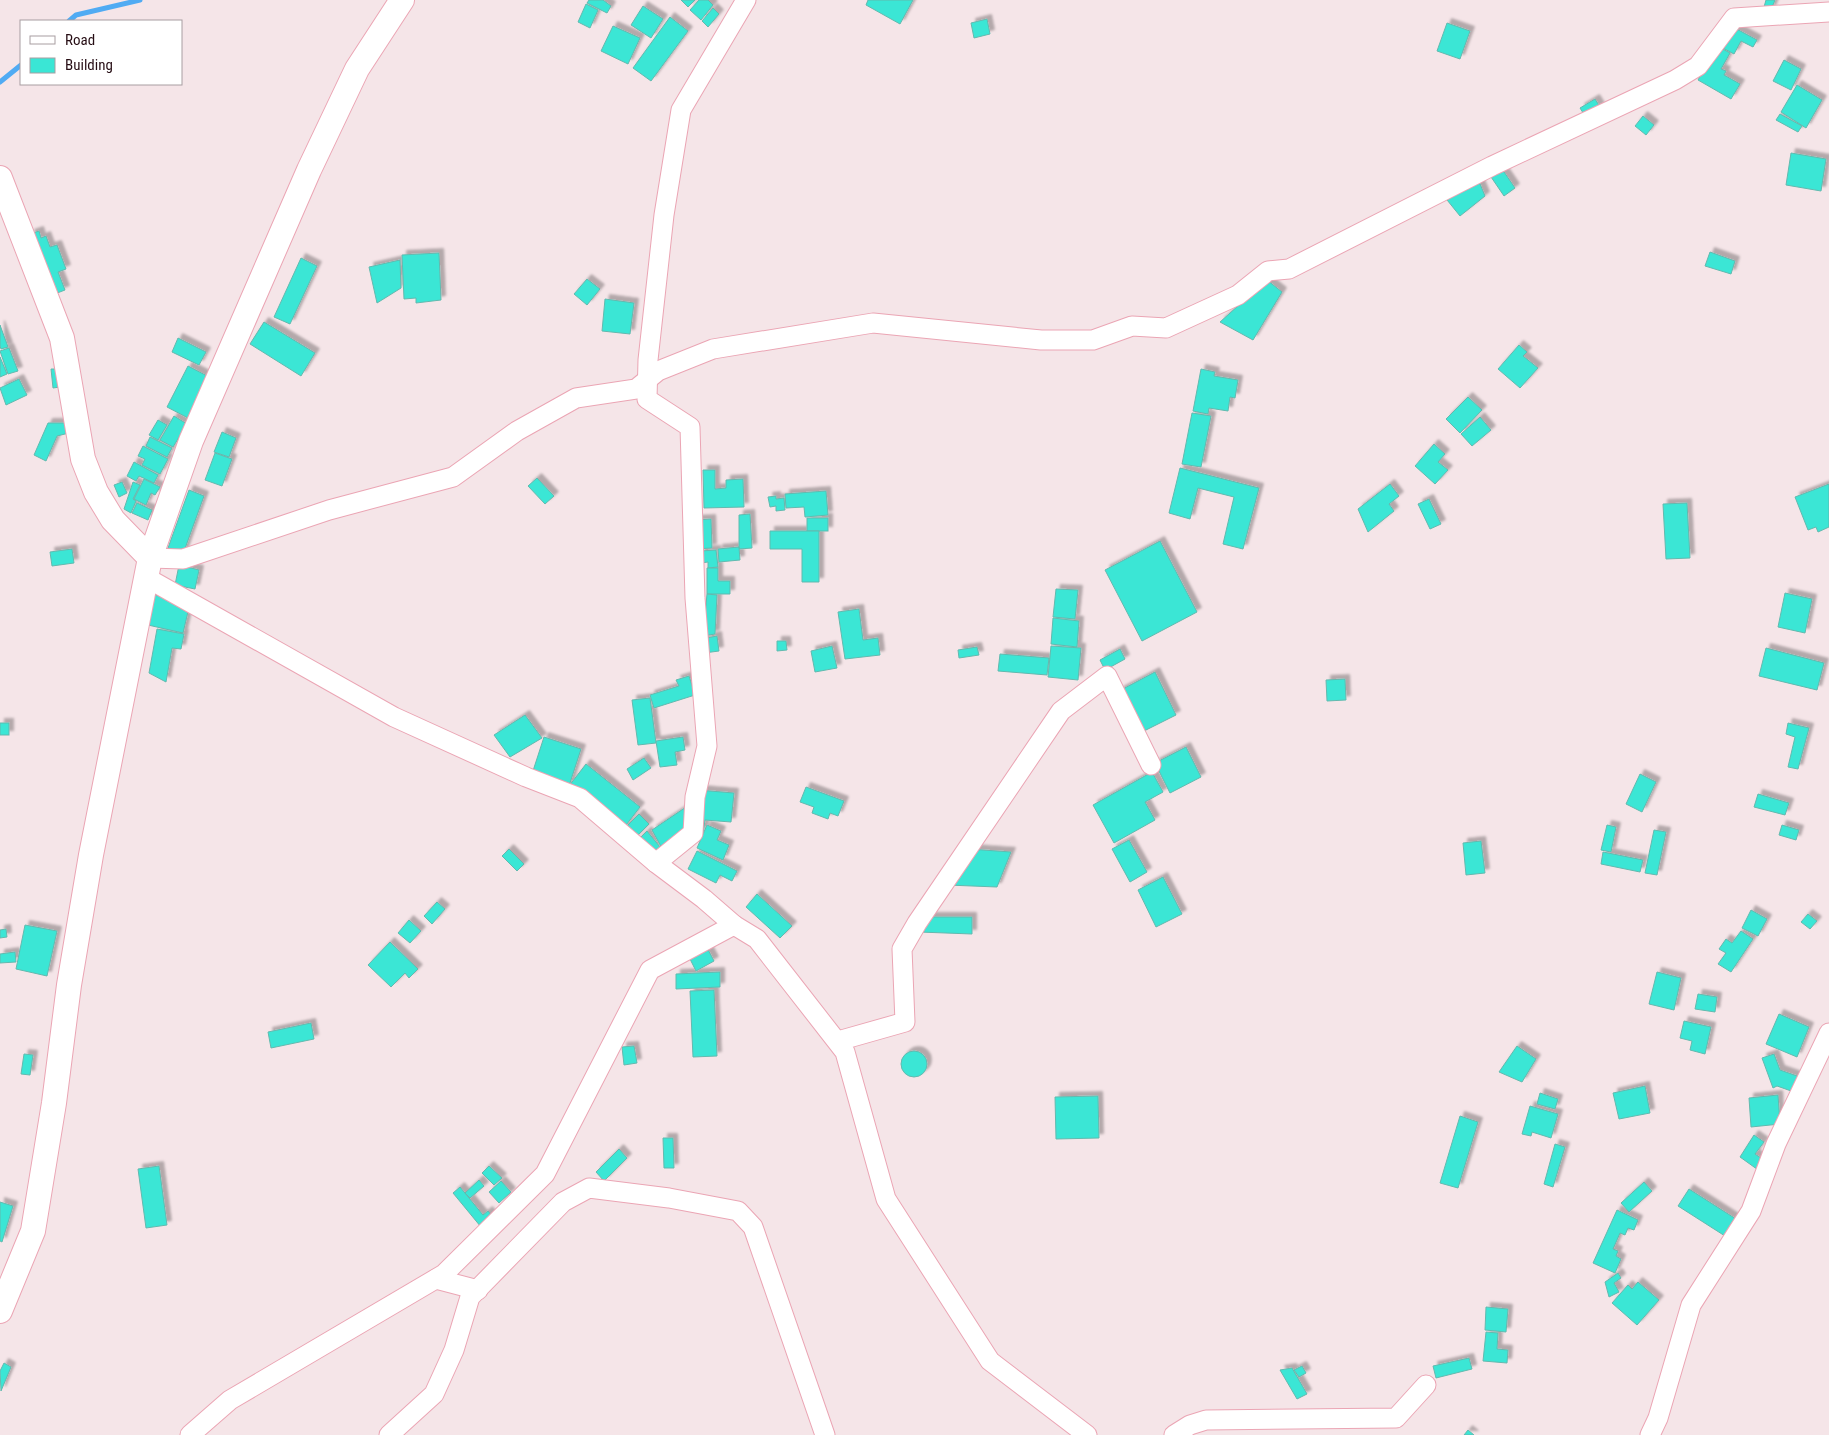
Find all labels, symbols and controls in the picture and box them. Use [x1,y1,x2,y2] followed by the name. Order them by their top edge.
[20,20,182,85] legend
[65,31,95,49] text: Road
[65,56,113,74] text: Building

